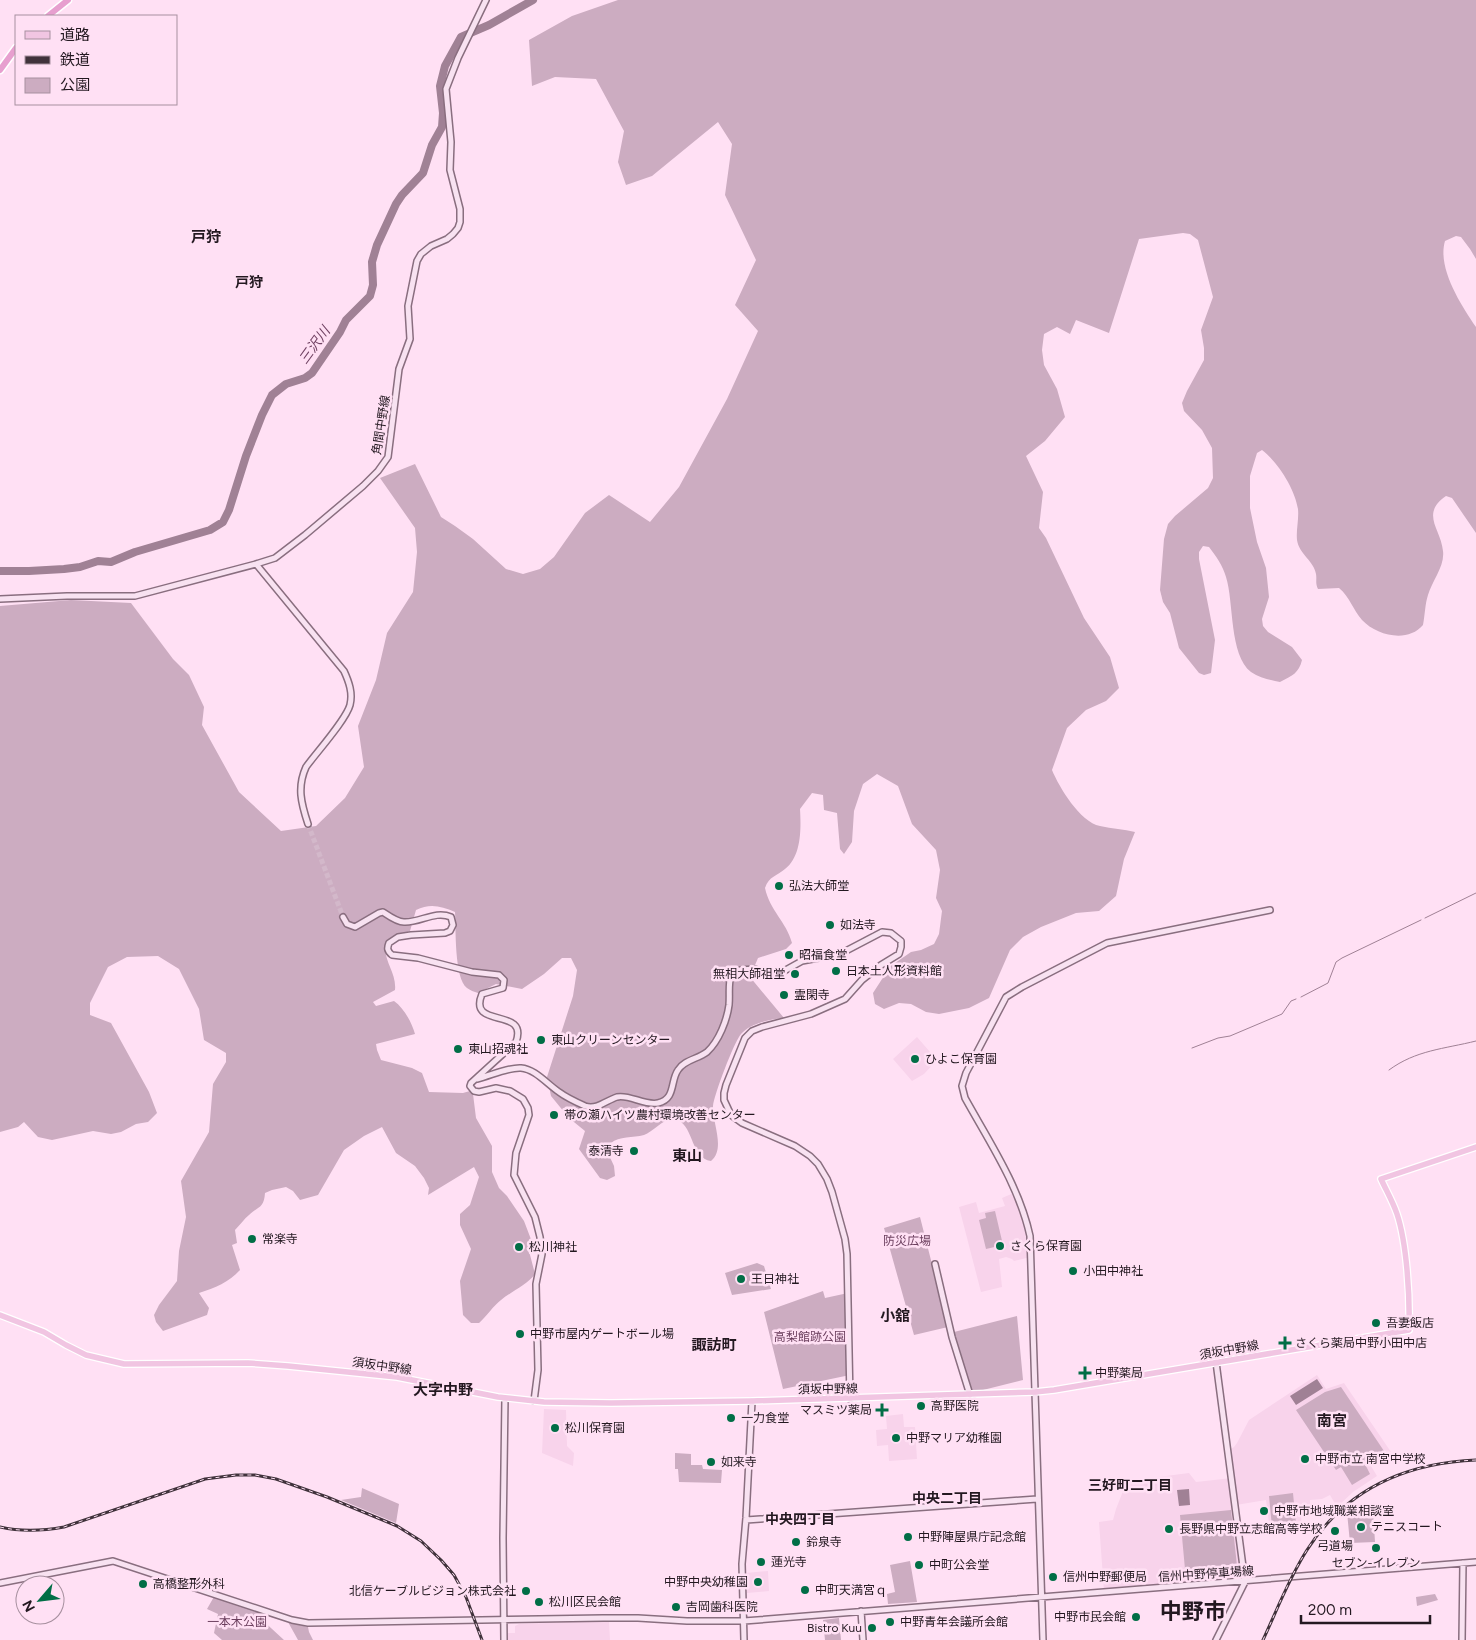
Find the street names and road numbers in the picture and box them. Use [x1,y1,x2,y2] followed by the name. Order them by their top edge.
[369,394,393,456] street label: 角間中野線
[1198,1338,1260,1362] street label: 須坂中野線
[351,1355,413,1377] street label: 須坂中野線
[798,1381,858,1397] street label: 須坂中野線
[1158,1564,1254,1584] street label: 信州中野停車場線

